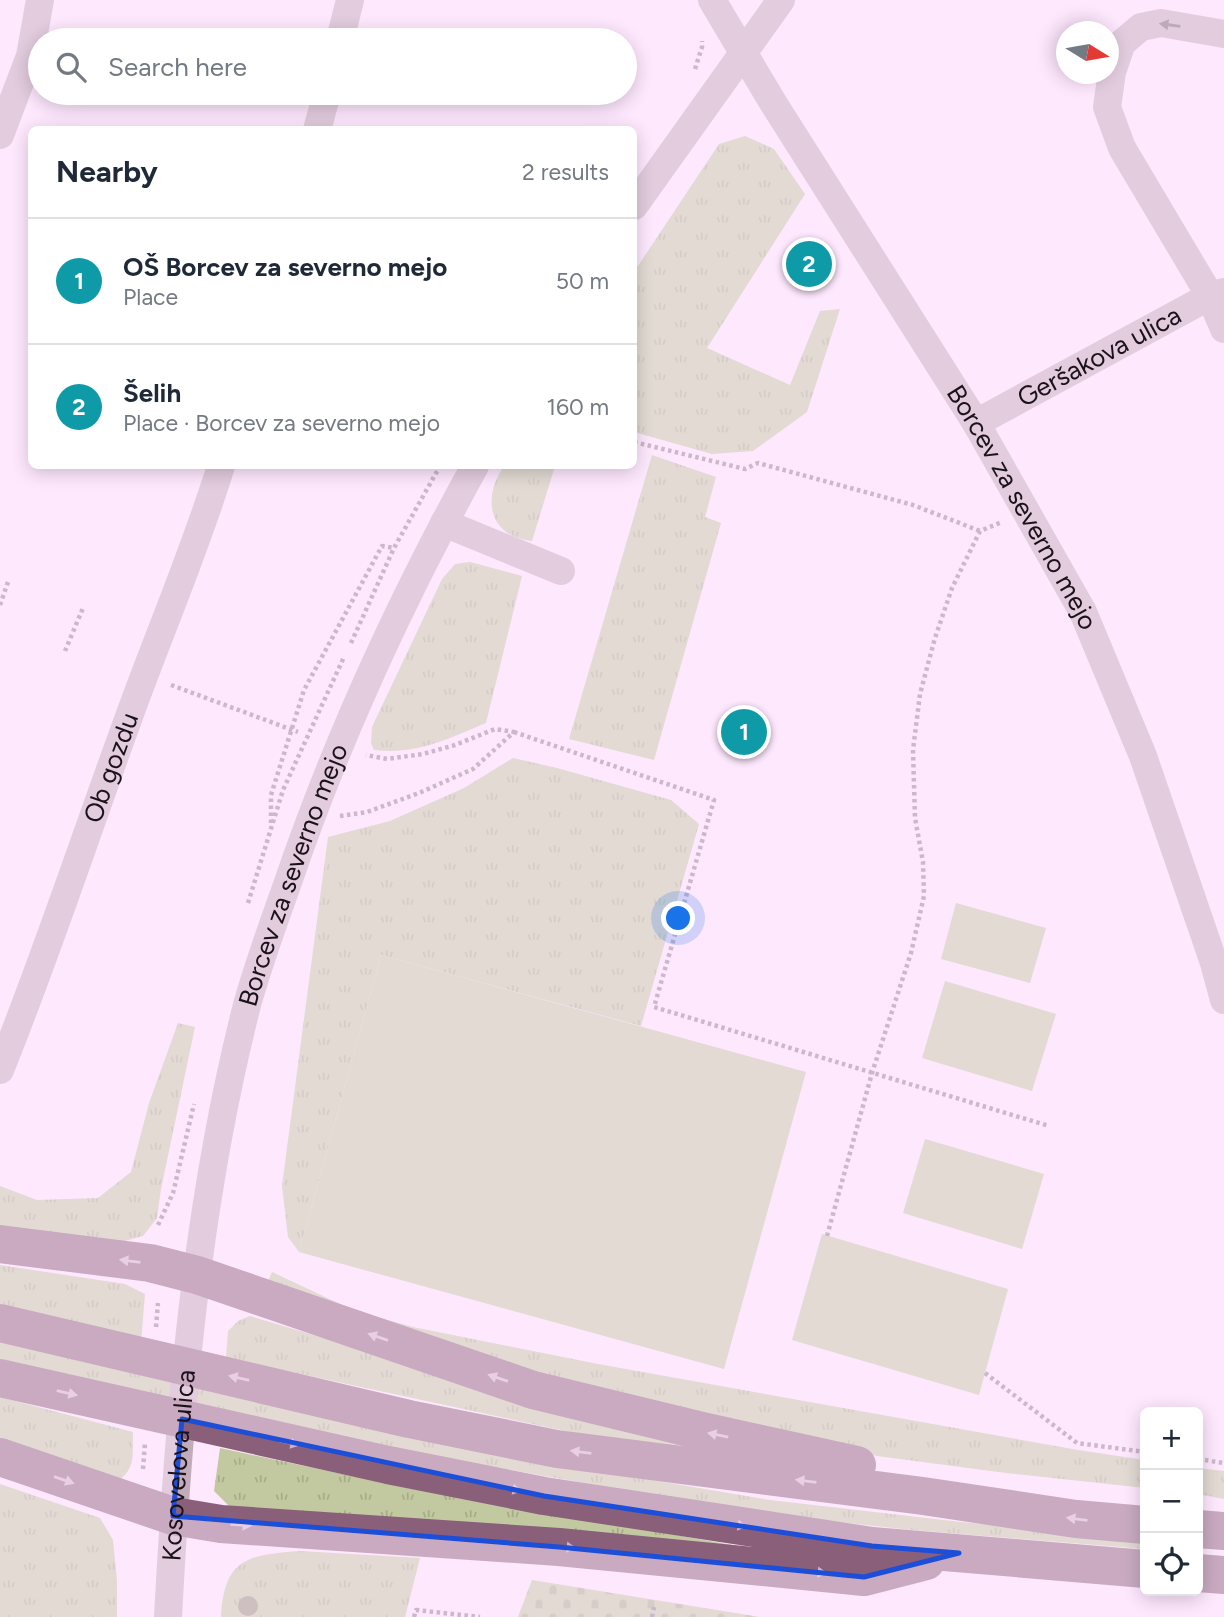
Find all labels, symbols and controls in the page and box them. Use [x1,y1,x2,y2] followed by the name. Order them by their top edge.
[1159,19,1181,30] one-way arrow
[1056,21,1119,84] north arrow
[28,28,637,105] search box
[52,48,90,86] icon: search
[108,51,247,83] text: Search here
[56,153,158,190] text: Nearby
[522,158,609,186] text: 2 results
[786,238,832,290] pin: 2
[123,251,447,283] text: OŠ Borcev za severno mejo
[74,267,84,295] text: 1
[556,267,609,295] text: 50 m
[123,283,178,311] text: Place
[1011,299,1187,414] street label: Geršakova ulica
[123,377,181,409] text: Šelih
[940,379,1105,634] street label: Borcev za severno mejo
[72,393,86,421] text: 2
[546,393,609,421] text: 160 m
[123,409,440,437] text: Place · Borcev za severno mejo
[721,706,767,758] pin: 1
[76,708,145,827] street label: Ob gozdu
[231,739,355,1010] street label: Borcev za severno mejo
[661,901,695,935] your location
[119,1255,141,1266] one-way arrow
[367,1331,388,1342] one-way arrow
[155,1368,202,1562] street label: Kosovelova ulica
[228,1372,250,1383] one-way arrow
[487,1372,508,1383] one-way arrow
[56,1388,78,1399] one-way arrow
[1140,1407,1203,1596] map controls
[1140,1407,1203,1470] button: +
[707,1429,729,1440] one-way arrow
[278,1437,300,1448] one-way arrow
[570,1446,592,1457] one-way arrow
[1140,1470,1203,1533] button: −
[54,1475,75,1486] one-way arrow
[795,1475,817,1486] one-way arrow
[500,1484,522,1495] one-way arrow
[1066,1513,1088,1524] one-way arrow
[230,1520,252,1531] one-way arrow
[725,1520,747,1531] one-way arrow
[1140,1533,1203,1596] button: locate
[555,1542,577,1553] one-way arrow
[805,1567,827,1578] one-way arrow

